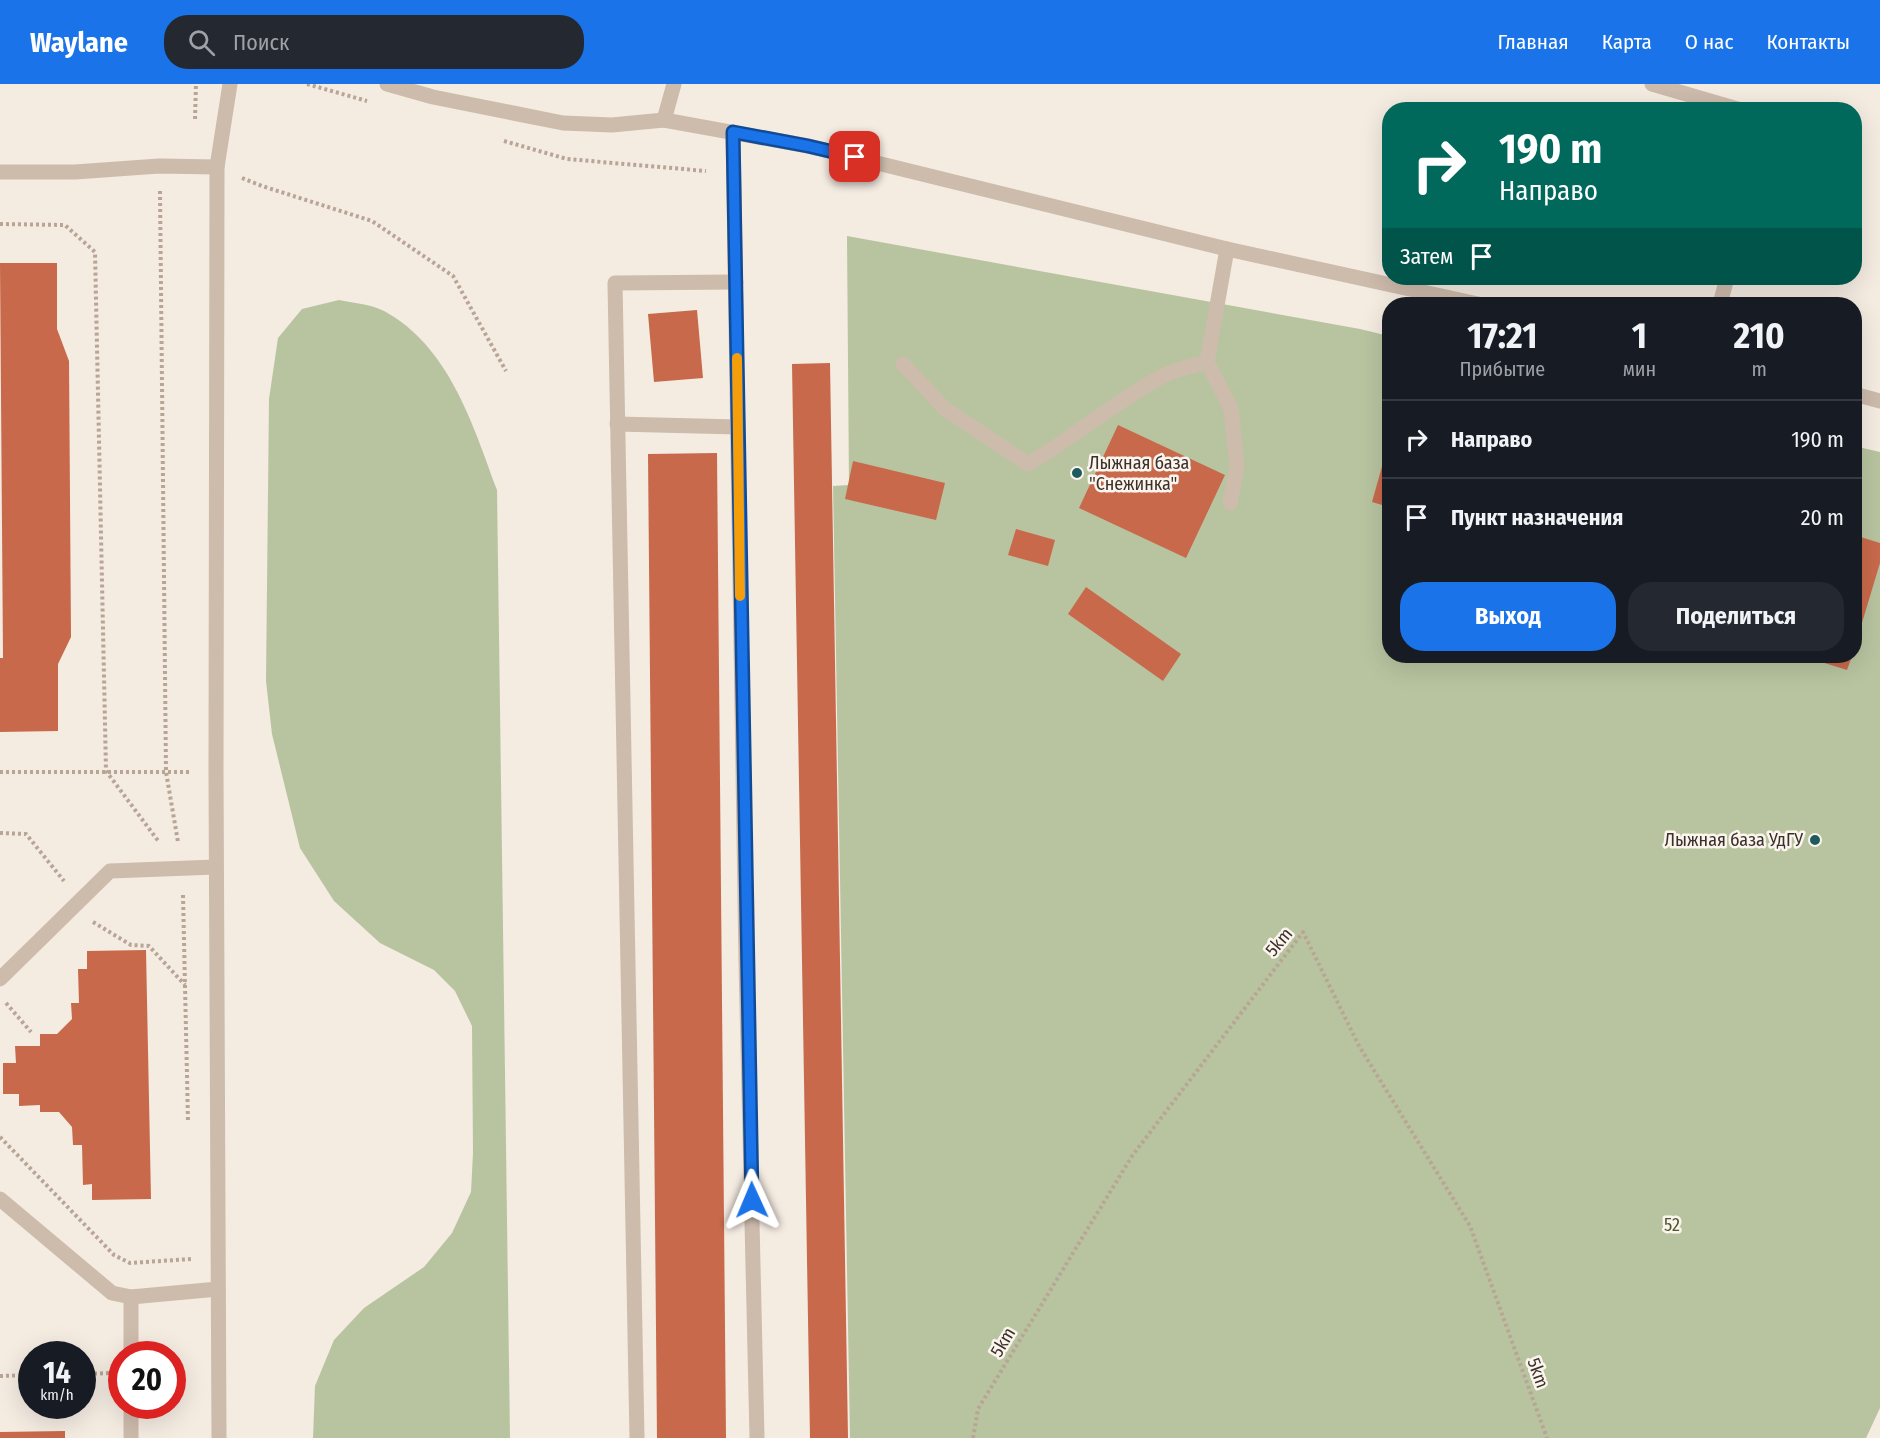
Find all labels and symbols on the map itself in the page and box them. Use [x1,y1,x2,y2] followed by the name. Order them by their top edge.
[829,131,880,182] pin
[1089,452,1189,495] place label: Лыжная база "Снежинка"
[1070,466,1084,480] marker: Лыжная база "Снежинка"
[1665,829,1803,851] place label: Лыжная база УдГУ
[1808,833,1822,847] marker: Лыжная база УдГУ
[1261,923,1297,961] street label: 5km
[720,1168,784,1232] position arrow
[1664,1214,1680,1236] park label: 52
[986,1323,1020,1361] street label: 5km
[108,1341,186,1419] speed limit sign: 20
[1522,1355,1554,1391] street label: 5km

